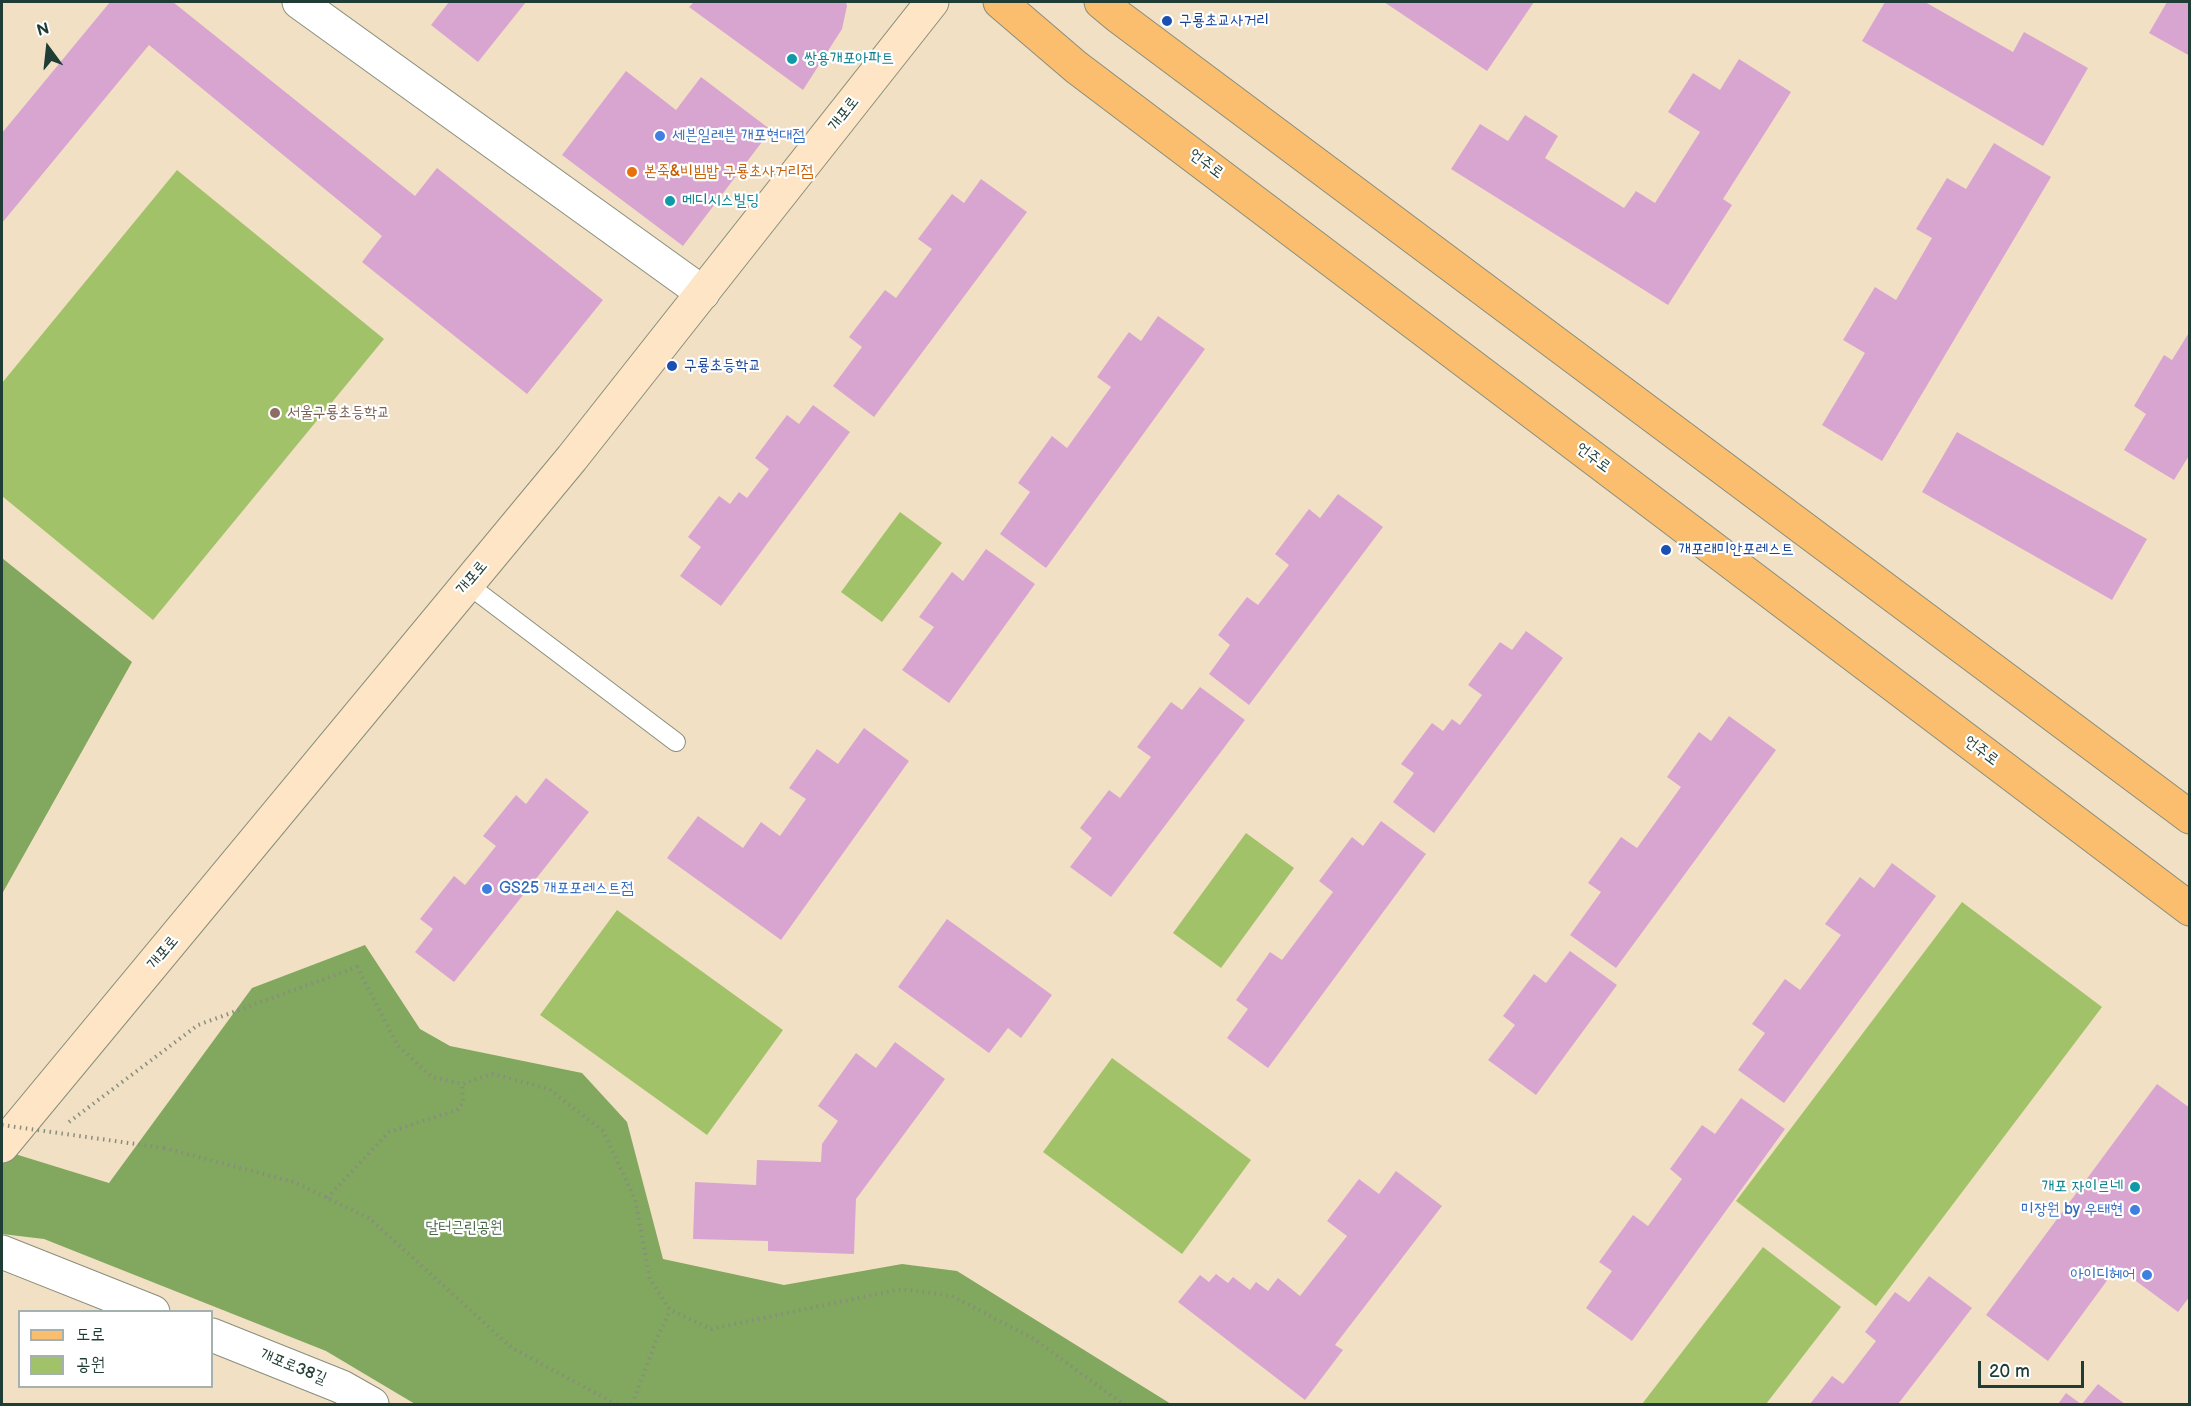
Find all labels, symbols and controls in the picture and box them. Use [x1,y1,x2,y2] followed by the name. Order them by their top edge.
[1179,11,1269,31] place label: 구룡초교사거리
[1160,14,1174,28] marker: 구룡초교사거리
[18,18,78,78] north arrow
[35,19,51,41] text: N
[804,49,894,69] place label: 쌍용개포아파트
[785,52,799,66] marker: 쌍용개포아파트
[825,93,863,135] street label: 개포로
[672,126,805,146] place label: 세븐일레븐 개포현대점
[653,129,667,143] marker: 세븐일레븐 개포현대점
[1185,145,1227,183] street label: 언주로
[644,162,813,182] place label: 본죽&비빔밥 구룡초사거리점
[625,165,639,179] marker: 본죽&비빔밥 구룡초사거리점
[682,191,759,211] place label: 메디시스빌딩
[663,194,677,208] marker: 메디시스빌딩
[684,356,761,376] place label: 구룡초등학교
[665,359,679,373] marker: 구룡초등학교
[287,403,390,423] place label: 서울구룡초등학교
[268,406,282,420] marker: 서울구룡초등학교
[1572,439,1614,477] street label: 언주로
[1678,540,1794,560] place label: 개포래미안포레스트
[1659,543,1673,557] marker: 개포래미안포레스트
[452,557,492,599] street label: 개포로
[1960,732,2002,770] street label: 언주로
[499,879,634,899] place label: GS25 개포포레스트점
[480,882,494,896] marker: GS25 개포포레스트점
[143,932,183,974] street label: 개포로
[2041,1177,2123,1197] place label: 개포 자이르네
[2128,1180,2142,1194] marker: 개포 자이르네
[2021,1200,2123,1220] place label: 미장원 by 우태현
[2128,1203,2142,1217] marker: 미장원 by 우태현
[425,1218,503,1238] park label: 달터근린공원
[2071,1265,2135,1285] place label: 아이디헤어
[2140,1268,2154,1282] marker: 아이디헤어
[18,1310,213,1388] legend
[76,1324,105,1345] text: 도로
[257,1345,329,1389] street label: 개포로38길
[1981,1349,2088,1387] scale bar
[76,1354,105,1375] text: 공원
[1989,1361,2030,1382] text: 20 m

